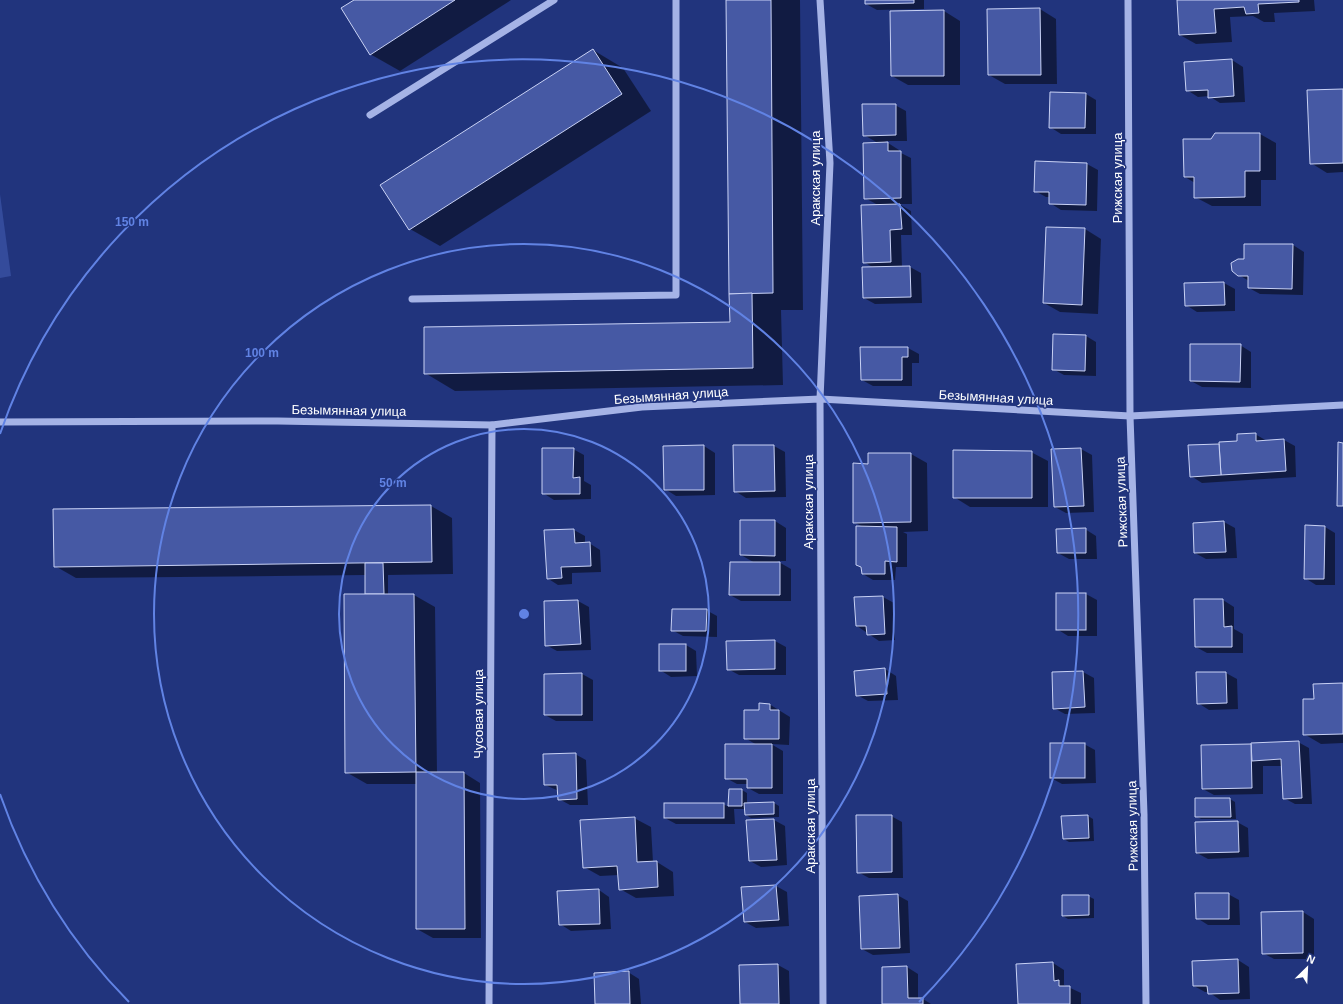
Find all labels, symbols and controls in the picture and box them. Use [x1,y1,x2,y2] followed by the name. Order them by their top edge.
[808,130,823,226] street label: Аракская улица
[1110,132,1125,223] street label: Рижская улица
[115,215,149,229] text: 150 m
[245,346,279,360] text: 100 m
[613,384,730,407] street label: Безымянная улица
[938,387,1054,408] street label: Безымянная улица
[292,402,407,419] street label: Безымянная улица
[801,454,816,550] street label: Аракская улица
[1112,456,1131,548] street label: Рижская улица
[379,476,407,490] text: 50 m
[517,607,531,621] centre of rings
[471,669,486,759] street label: Чусовая улица
[803,778,818,874] street label: Аракская улица
[1124,780,1141,871] street label: Рижская улица
[1287,948,1327,988] north arrow
[1305,952,1317,966] text: N

